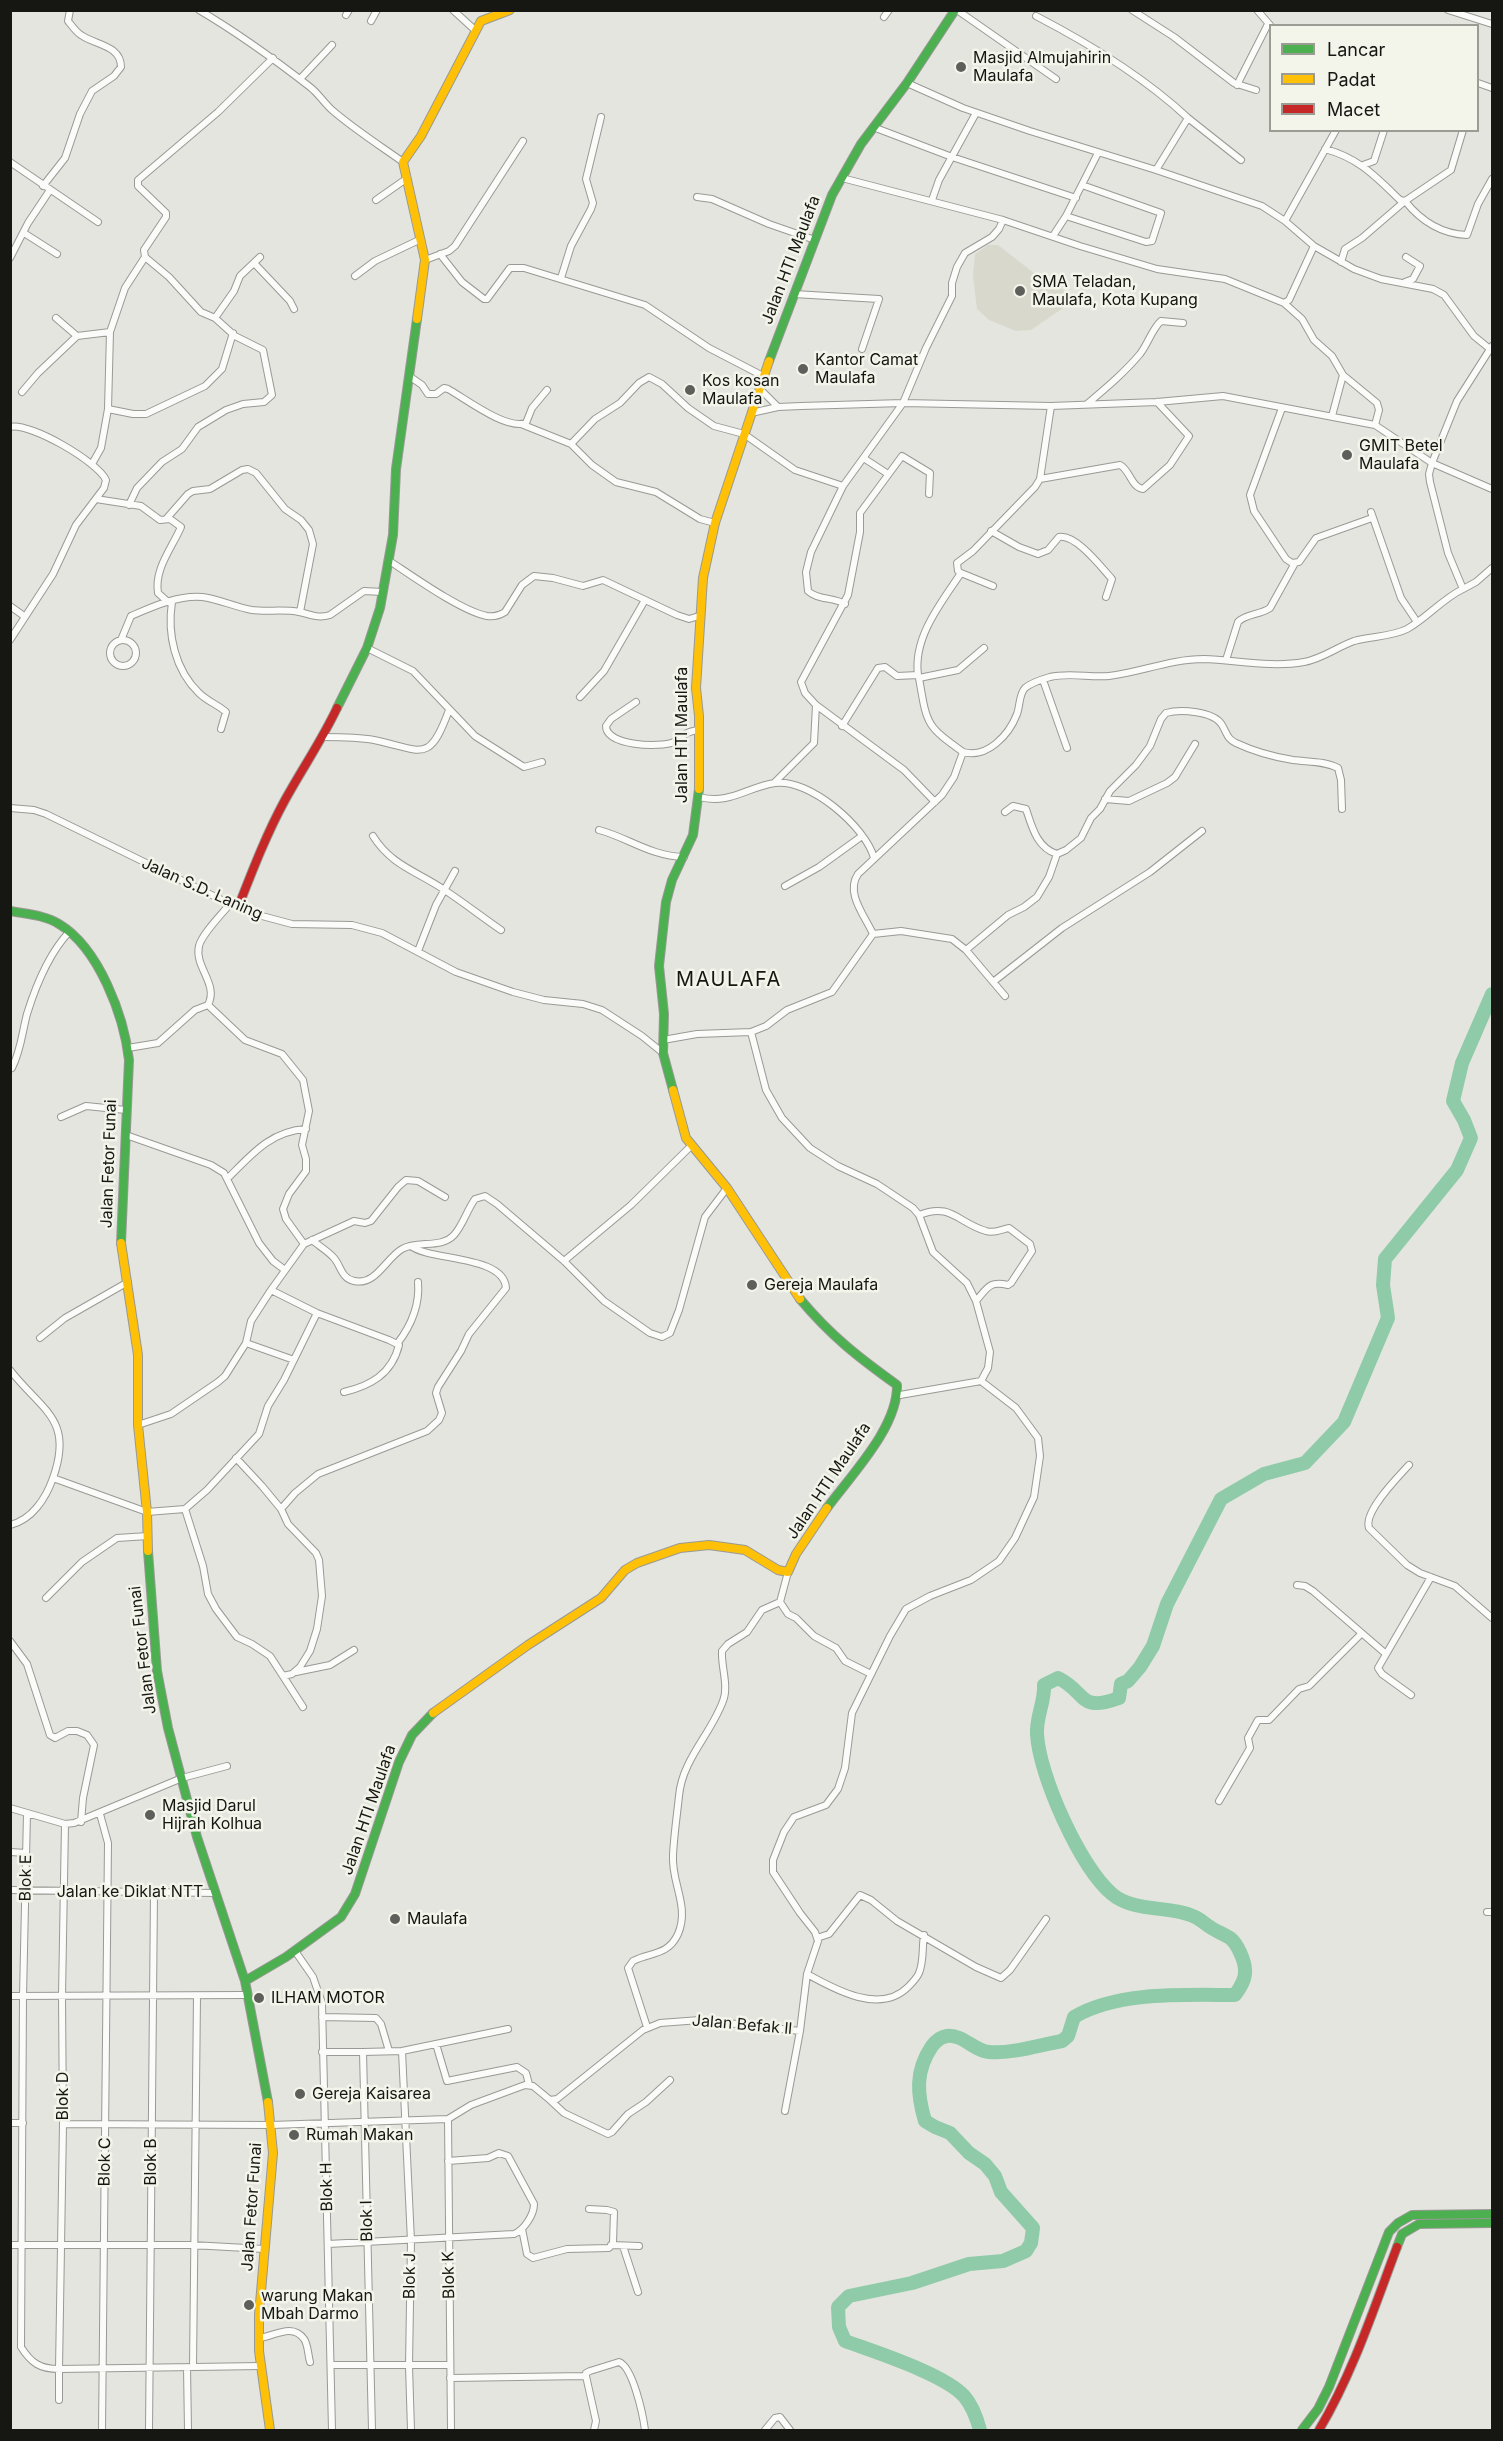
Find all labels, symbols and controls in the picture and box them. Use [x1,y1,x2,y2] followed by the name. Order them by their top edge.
[1269,24,1479,132] legend
[1327,39,1385,60] text: Lancar
[973,48,1111,86] place label: Masjid Almujahirin Maulafa
[954,60,968,74] marker: Masjid Almujahirin Maulafa
[1327,69,1376,90] text: Padat
[1327,99,1380,120] text: Macet
[758,193,824,327] street label: Jalan HTI Maulafa
[1032,272,1198,310] place label: SMA Teladan, Maulafa, Kota Kupang
[1013,284,1027,298] marker: SMA Teladan, Maulafa, Kota Kupang
[815,350,918,388] place label: Kantor Camat Maulafa
[796,362,810,376] marker: Kantor Camat Maulafa
[702,371,780,409] place label: Kos kosan Maulafa
[683,383,697,397] marker: Kos kosan Maulafa
[1359,436,1443,474] place label: GMIT Betel Maulafa
[1340,448,1354,462] marker: GMIT Betel Maulafa
[672,667,692,803] street label: Jalan HTI Maulafa
[139,854,265,924] street label: Jalan S.D. Laning
[676,968,782,992] district label: MAULAFA
[97,1099,121,1229] street label: Jalan Fetor Funai
[764,1275,878,1295] place label: Gereja Maulafa
[745,1278,759,1292] marker: Gereja Maulafa
[783,1419,875,1543] street label: Jalan HTI Maulafa
[126,1585,160,1715] street label: Jalan Fetor Funai
[338,1742,400,1878] street label: Jalan HTI Maulafa
[162,1796,262,1834] place label: Masjid Darul Hijrah Kolhua
[143,1808,157,1822] marker: Masjid Darul Hijrah Kolhua
[16,1854,36,1902] street label: Blok E
[57,1882,203,1902] street label: Jalan ke Diklat NTT
[407,1909,467,1929] place label: Maulafa
[388,1912,402,1926] marker: Maulafa
[271,1988,385,2008] place label: ILHAM MOTOR
[252,1991,266,2005] marker: ILHAM MOTOR
[691,2011,793,2039] street label: Jalan Befak ll
[53,2072,73,2120] street label: Blok D
[312,2084,431,2104] place label: Gereja Kaisarea
[293,2087,307,2101] marker: Gereja Kaisarea
[306,2125,413,2145] place label: Rumah Makan
[287,2128,301,2142] marker: Rumah Makan
[95,2137,115,2187] street label: Blok C
[141,2138,161,2186] street label: Blok B
[238,2142,266,2272] street label: Jalan Fetor Funai
[317,2162,337,2212] street label: Blok H
[357,2200,377,2242] street label: Blok I
[439,2251,459,2299] street label: Blok K
[400,2253,420,2299] street label: Blok J
[261,2286,373,2324] place label: warung Makan Mbah Darmo
[242,2298,256,2312] marker: warung Makan Mbah Darmo

